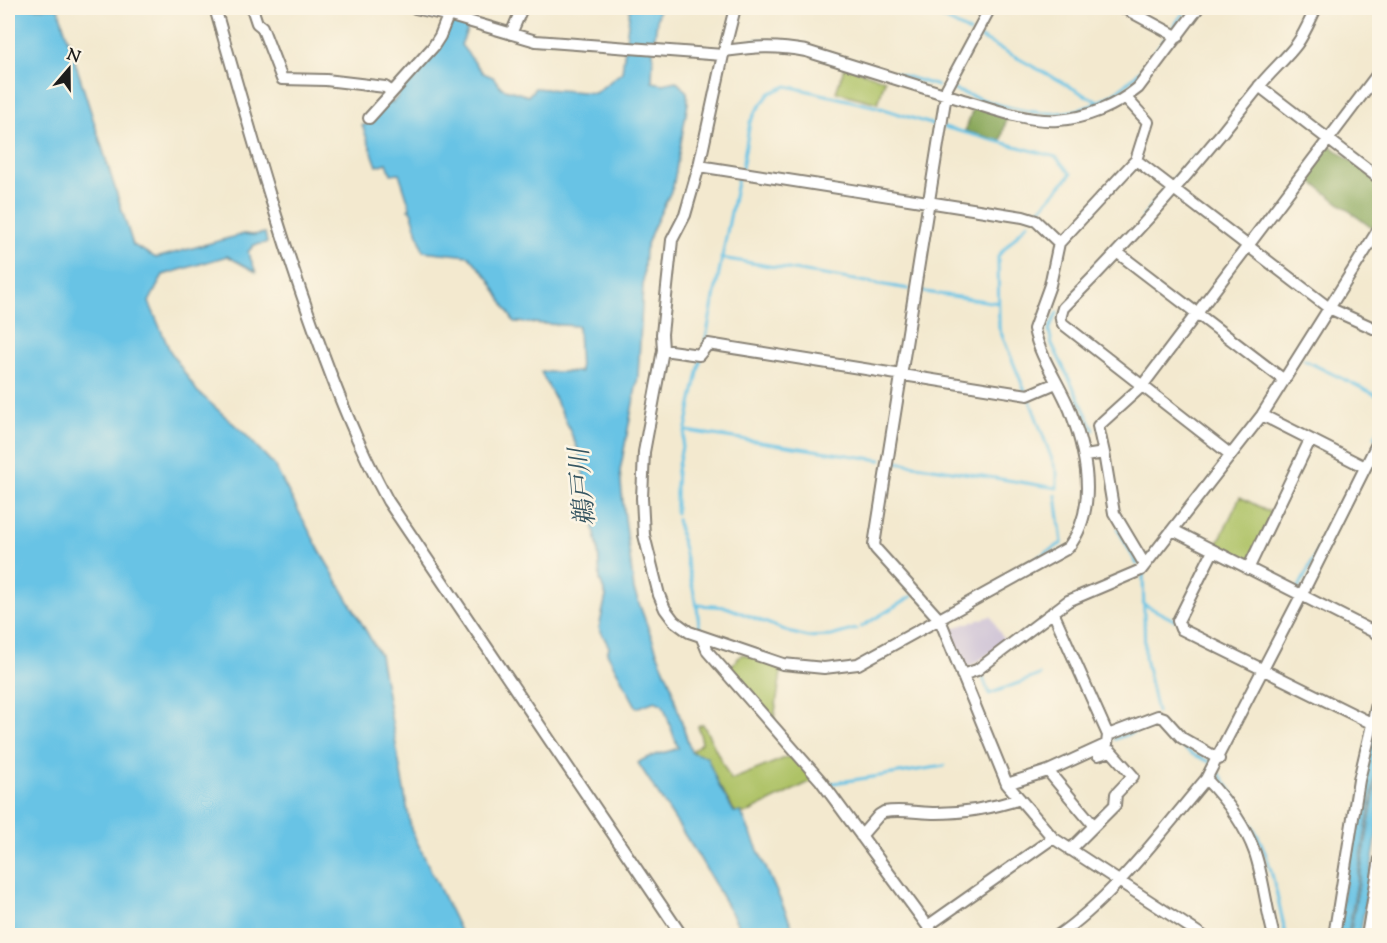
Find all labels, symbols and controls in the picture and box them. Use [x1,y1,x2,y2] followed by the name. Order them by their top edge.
[39,39,99,99] north arrow
[63,44,83,70] text: N
[562,444,606,527] water label: 鵜戸川

